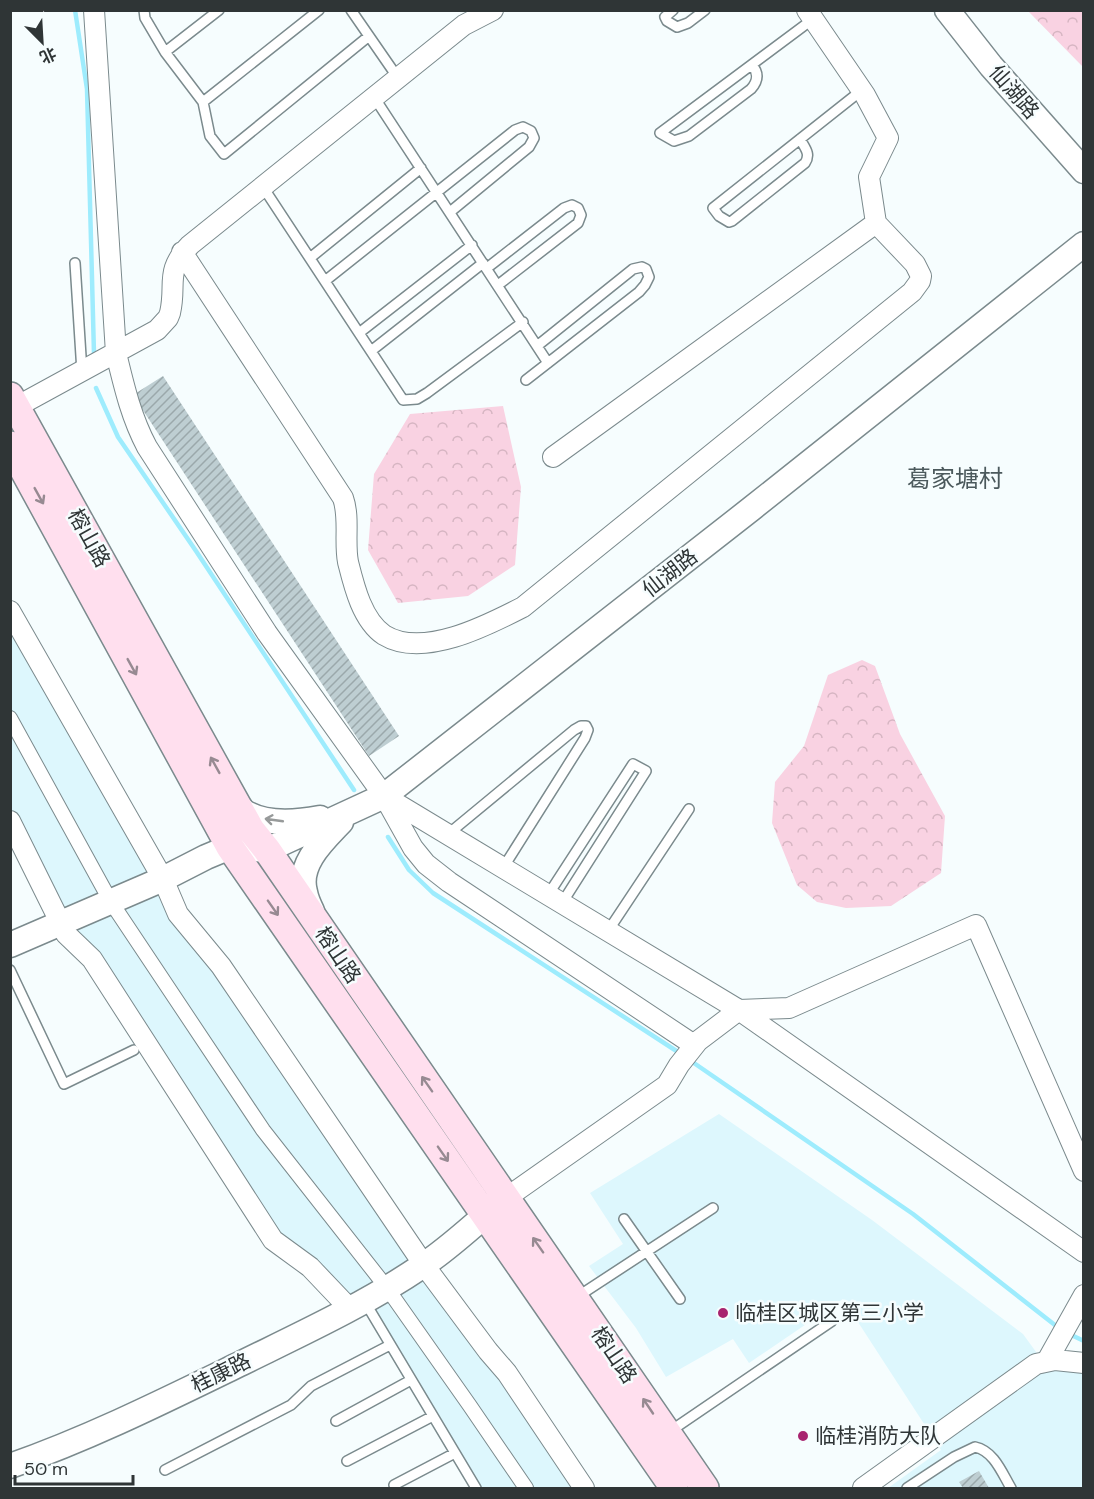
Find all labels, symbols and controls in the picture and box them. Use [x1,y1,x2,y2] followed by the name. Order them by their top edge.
[12,12,72,72] north arrow
[36,42,59,68] text: 北
[983,59,1045,125] street label: 仙湖路
[907,463,1003,494] district label: 葛家塘村
[33,487,45,504] one-way arrow
[61,504,117,572] street label: 榕山路
[637,543,703,603] street label: 仙湖路
[126,658,138,675] one-way arrow
[209,757,221,774] one-way arrow
[265,814,284,825] one-way arrow
[267,899,279,915] one-way arrow
[309,921,367,989] street label: 榕山路
[421,1077,433,1093] one-way arrow
[437,1146,449,1162] one-way arrow
[532,1237,544,1254] one-way arrow
[735,1299,924,1327] place label: 临桂区城区第三小学
[716,1306,730,1320] marker: 临桂区城区第三小学
[585,1321,643,1389] street label: 榕山路
[187,1347,255,1399] street label: 桂康路
[642,1398,654,1414] one-way arrow
[815,1422,941,1450] place label: 临桂消防大队
[796,1429,810,1443] marker: 临桂消防大队
[15,1448,134,1486] scale bar
[24,1457,68,1481] text: 50 m

